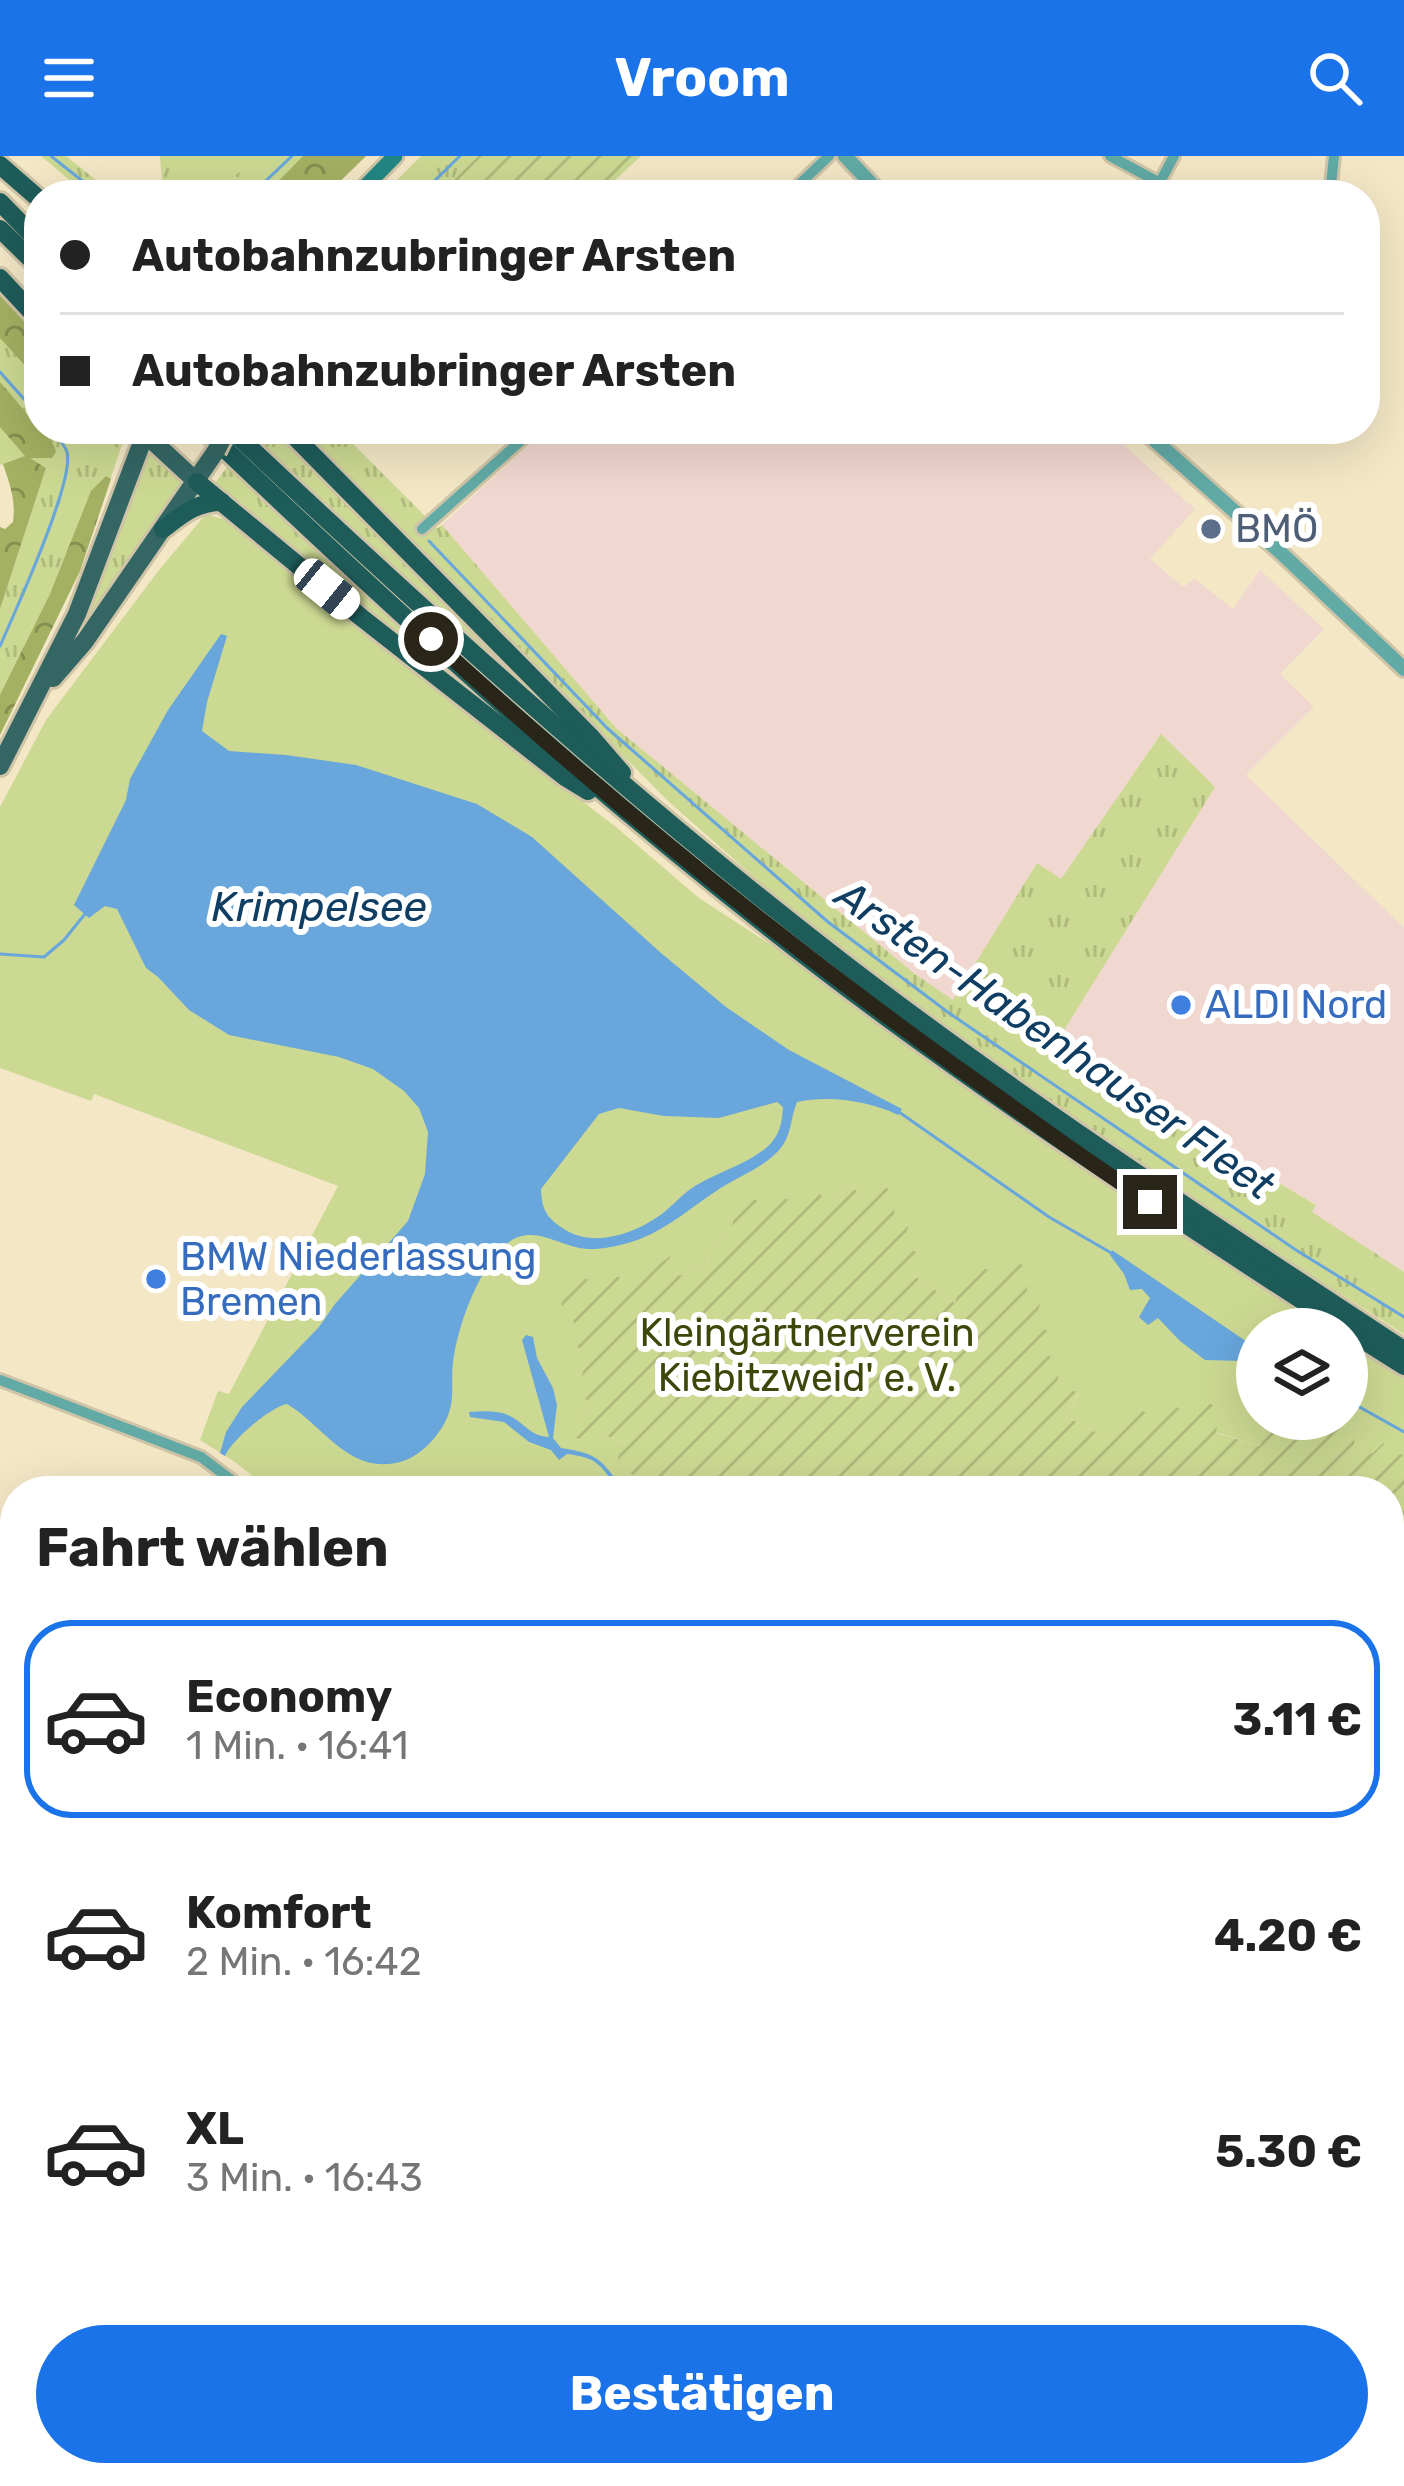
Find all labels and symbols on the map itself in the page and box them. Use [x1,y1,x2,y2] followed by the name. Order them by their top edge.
[1235,506,1318,552] place label: BMÖ
[1198,516,1224,542] marker: BMÖ
[288,552,366,626] car
[404,612,458,666] route start
[825,868,1284,1211] water label: Arsten-Habenhauser Fleet
[211,882,427,932] water label: Krimpelsee
[1205,982,1387,1028] place label: ALDI Nord
[1168,992,1194,1018] marker: ALDI Nord
[1123,1175,1177,1229] route end
[180,1234,537,1325] place label: BMW Niederlassung Bremen
[143,1266,169,1292] marker: BMW Niederlassung Bremen
[639,1310,975,1401] park label: Kleingärtnerverein Kiebitzweid' e. V.

